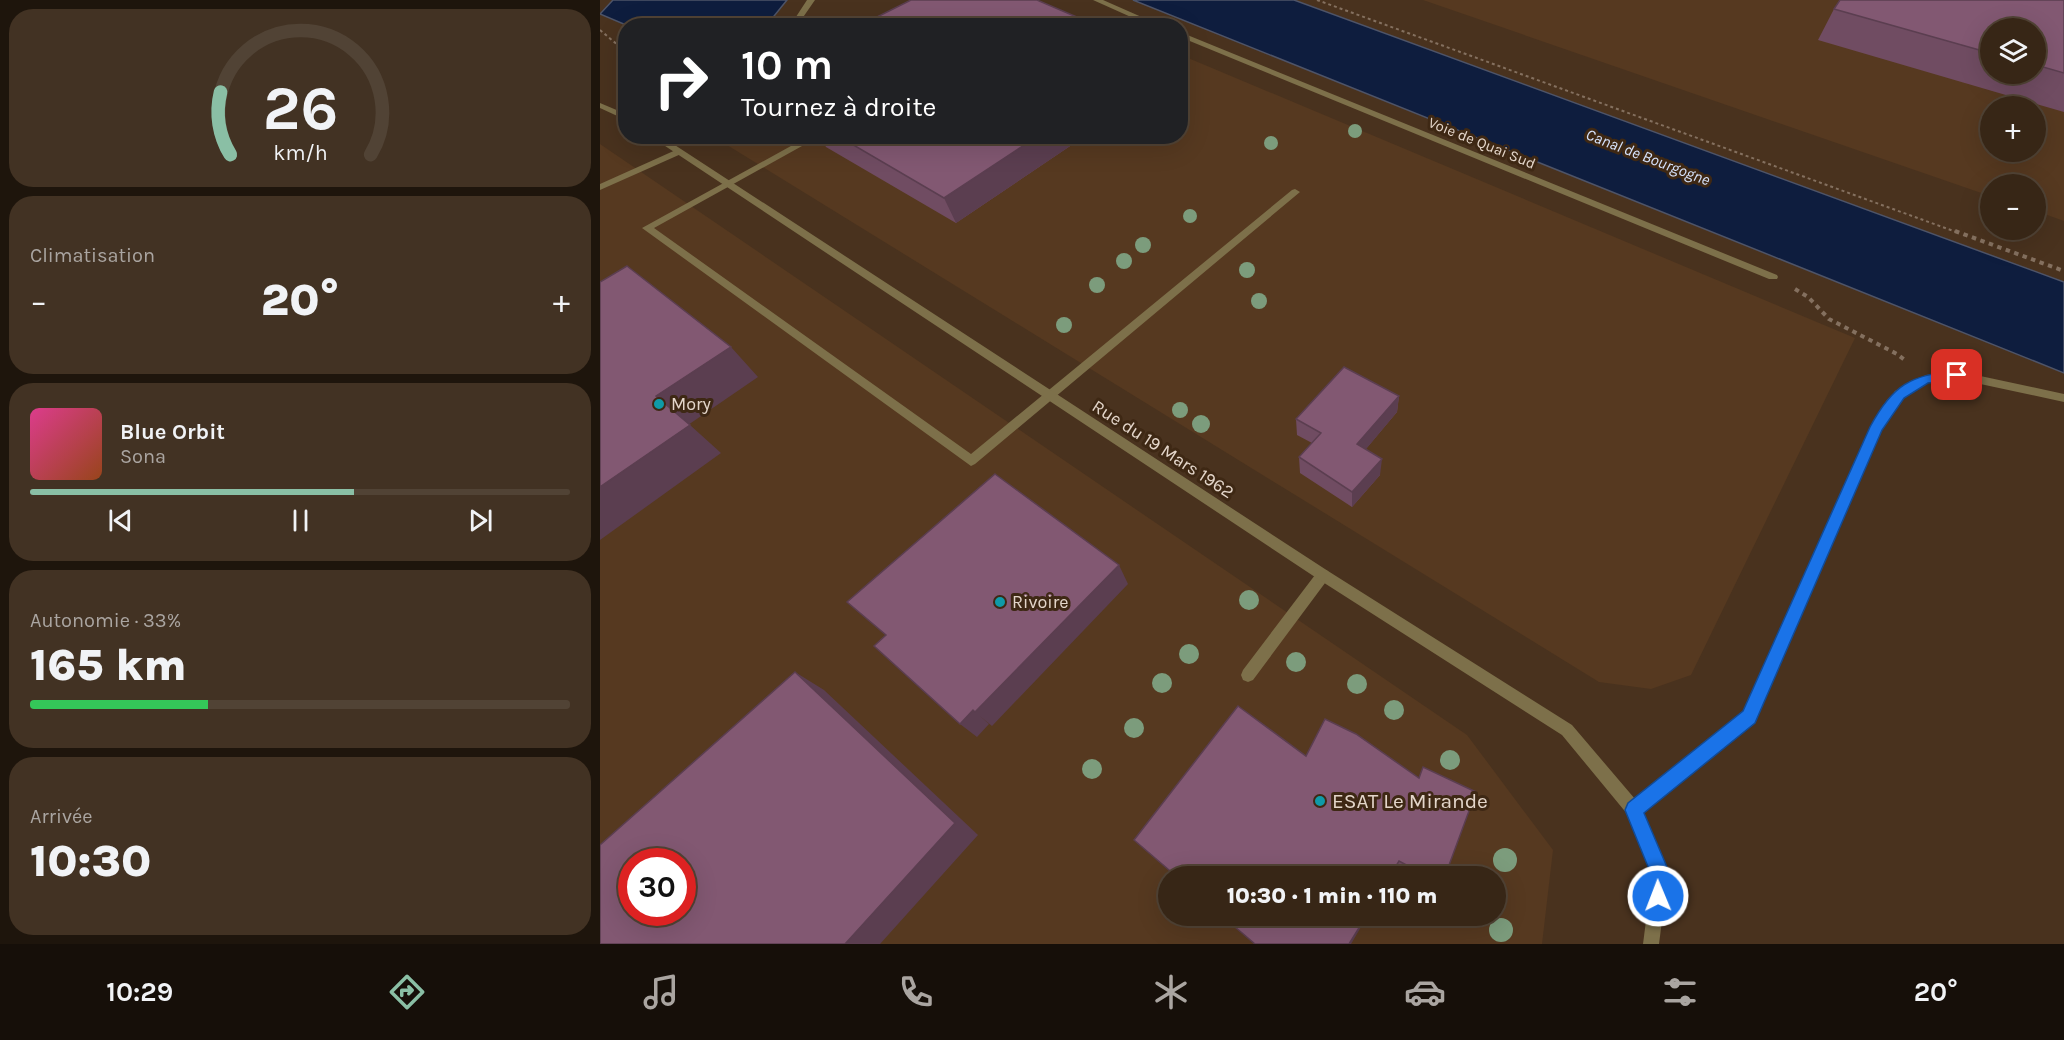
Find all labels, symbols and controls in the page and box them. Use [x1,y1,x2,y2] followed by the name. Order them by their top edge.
[1980,18,2046,240] map controls
[1980,18,2046,84] button: layers
[741,40,833,90] text: 10 m
[642,42,720,120] icon: right
[262,72,338,145] text: 26
[741,91,936,123] text: Tournez à droite
[1980,96,2046,162] button: +
[1426,113,1538,173] street label: Voie de Quai Sud
[1583,125,1713,190] water label: Canal de Bourgogne
[273,140,327,165] text: km/h
[1980,174,2046,240] button: −
[30,244,155,267] text: Climatisation
[261,274,339,326] text: 20°
[30,282,47,320] text: −
[553,282,570,320] text: +
[1931,349,1982,400] pin
[1940,358,1973,391] icon: arrive
[671,393,712,415] place label: Mory
[1088,395,1238,503] street label: Rue du 19 Mars 1962
[652,397,666,411] marker: Mory
[120,419,225,445] text: Blue Orbit
[120,445,166,468] text: Sona
[104,504,137,537] icon: previous
[284,504,317,537] icon: pause
[464,504,497,537] icon: next
[1012,591,1068,613] place label: Rivoire
[993,595,1007,609] marker: Rivoire
[30,609,181,632] text: Autonomie · 33%
[30,639,187,691] text: 165 km
[1332,789,1488,813] place label: ESAT Le Mirande
[1313,794,1327,808] marker: ESAT Le Mirande
[30,805,93,828] text: Arrivée
[30,835,151,887] text: 10:30
[618,848,696,926] speed limit sign: 30
[1626,864,1690,928] position arrow
[1227,883,1437,909] text: 10:30 · 1 min · 110 m
[386,971,428,1013] icon: directions
[640,971,682,1013] icon: music
[895,971,937,1013] icon: phone
[1150,971,1192,1013] icon: climate
[1404,971,1446,1013] icon: car
[1659,971,1701,1013] icon: filters
[106,976,173,1008] text: 10:29
[1914,976,1958,1008] text: 20°

